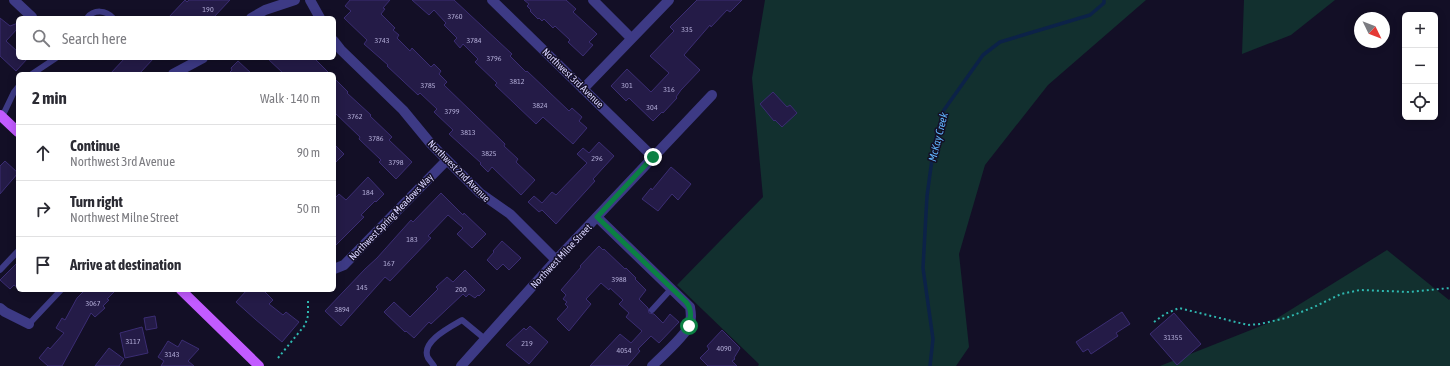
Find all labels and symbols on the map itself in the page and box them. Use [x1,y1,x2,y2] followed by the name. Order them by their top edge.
[202,5,214,14] house number: 190
[447,12,463,21] house number: 3760
[1354,12,1390,48] north arrow
[681,25,693,34] house number: 335
[374,36,390,45] house number: 3743
[466,36,482,45] house number: 3784
[540,46,606,110] street label: Northwest 3rd Avenue
[486,54,502,63] house number: 3796
[509,77,525,86] house number: 3812
[420,81,436,90] house number: 3785
[621,81,633,90] house number: 301
[663,85,675,94] house number: 316
[532,101,548,110] house number: 3824
[646,103,658,112] house number: 304
[444,107,460,116] house number: 3799
[926,111,950,163] water label: McKay Creek
[347,112,363,121] house number: 3762
[460,128,476,137] house number: 3813
[368,134,384,143] house number: 3786
[426,138,492,204] street label: Northwest 2nd Avenue
[644,148,662,166] route end
[481,149,497,158] house number: 3825
[591,154,603,163] house number: 296
[388,158,404,167] house number: 3798
[347,171,435,263] street label: Northwest Spring Meadows Way
[362,188,374,197] house number: 184
[528,222,594,290] street label: Northwest Milne Street
[406,235,418,244] house number: 183
[383,259,395,268] house number: 167
[611,275,627,284] house number: 3988
[356,283,368,292] house number: 145
[455,285,467,294] house number: 200
[85,299,101,308] house number: 3067
[334,305,350,314] house number: 3894
[680,317,698,335] route start
[1164,333,1183,342] house number: 31355
[125,337,141,346] house number: 3117
[521,339,533,348] house number: 219
[716,344,732,353] house number: 4090
[616,346,632,355] house number: 4054
[164,350,180,359] house number: 3143

